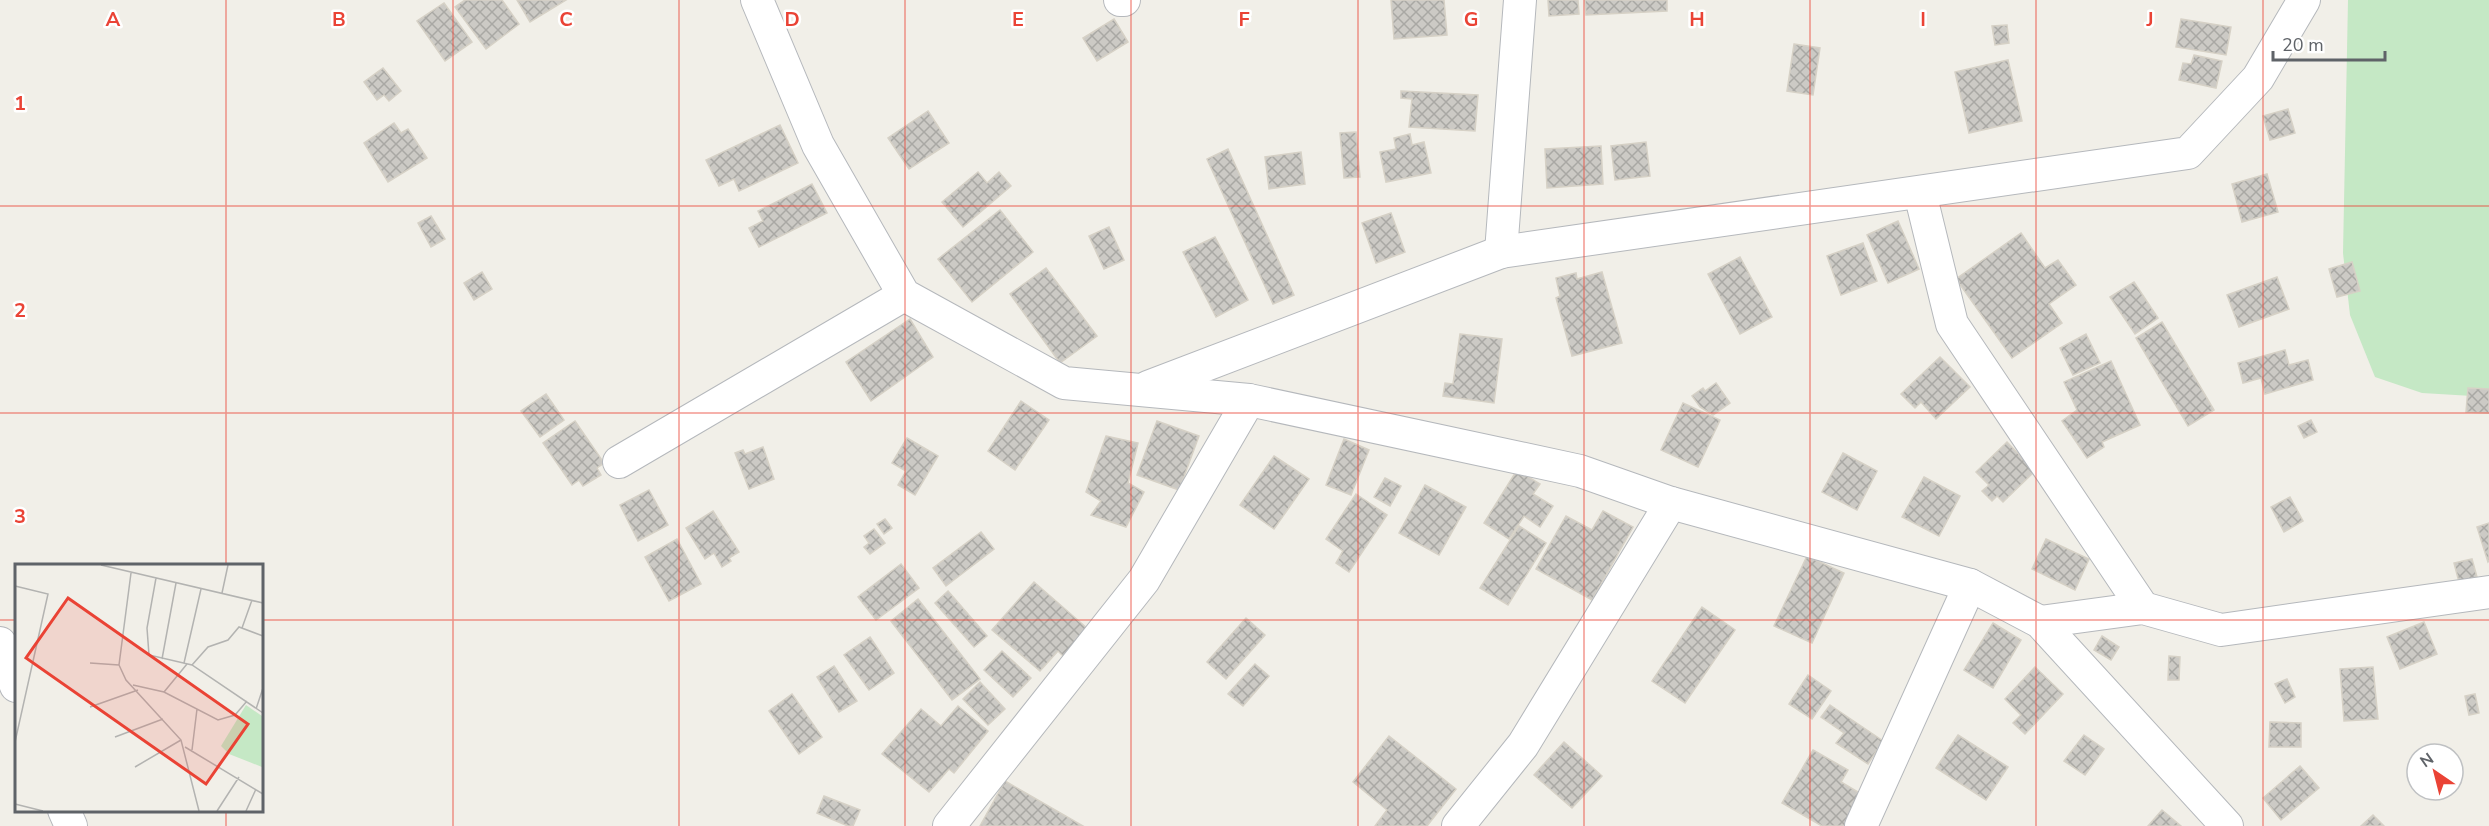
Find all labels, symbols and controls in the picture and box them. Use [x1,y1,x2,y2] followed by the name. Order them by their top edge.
[106,6,121,33] text: A
[332,6,346,33] text: B
[559,6,573,33] text: C
[784,6,800,33] text: D
[1012,6,1024,33] text: E
[1238,6,1250,33] text: F
[1464,6,1478,33] text: G
[1689,6,1705,33] text: H
[1920,6,1926,33] text: I
[2145,6,2154,33] text: J
[2273,24,2386,62] scale bar
[2282,33,2324,57] text: 20 m
[14,90,26,117] text: 1
[14,297,26,324] text: 2
[14,503,26,530] text: 3
[15,564,262,811] inset map
[2405,742,2465,802] north arrow
[2416,748,2438,773] text: N

